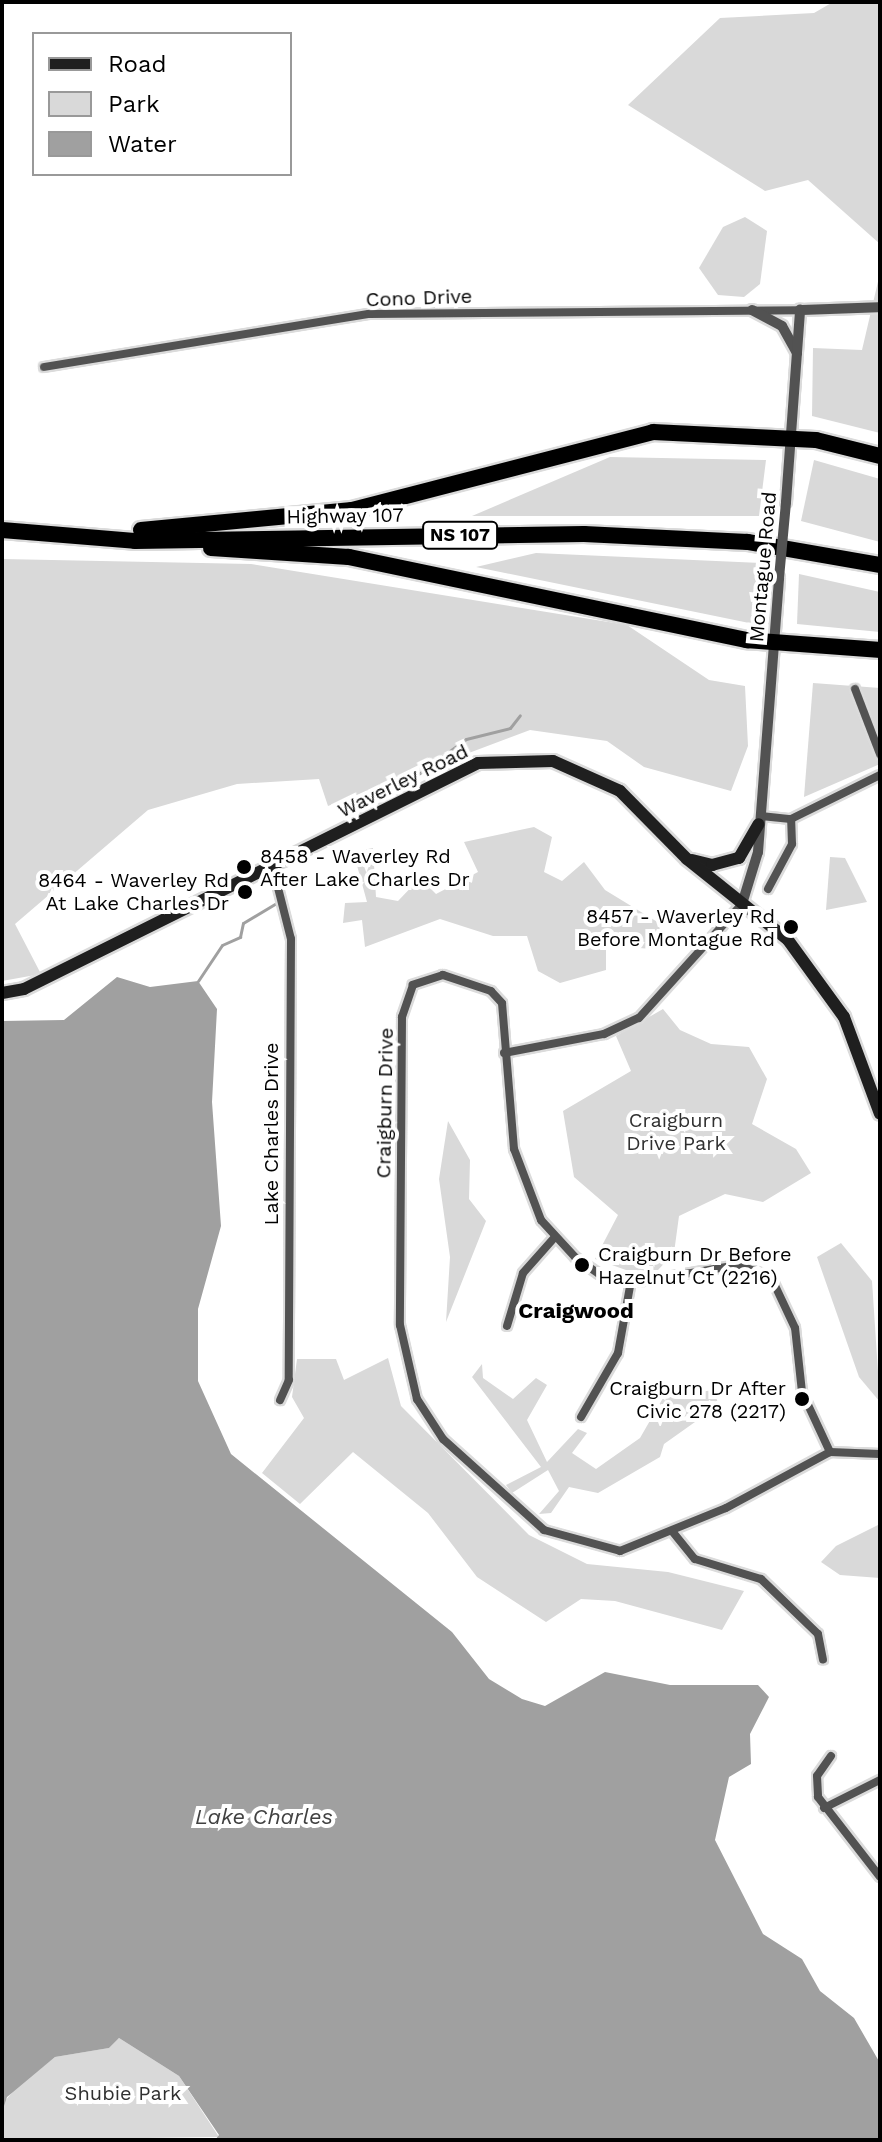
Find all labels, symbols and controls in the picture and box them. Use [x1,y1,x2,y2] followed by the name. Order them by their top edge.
[32,32,292,176] legend
[108,50,167,78] text: Road
[108,90,160,118] text: Park
[108,130,177,158] text: Water
[365,284,473,312] street label: Cono Drive
[744,491,782,643] street label: Montague Road
[286,503,404,529] street label: Highway 107
[422,521,498,549] road number: NS 107
[334,739,472,823] street label: Waverley Road
[260,844,470,891] place label: 8458 - Waverley Rd After Lake Charles Dr
[235,858,253,876] marker: 8458 - Waverley Rd After Lake Charles Dr
[37,868,229,915] place label: 8464 - Waverley Rd At Lake Charles Dr
[236,883,254,901] marker: 8464 - Waverley Rd At Lake Charles Dr
[577,904,775,951] place label: 8457 - Waverley Rd Before Montague Rd
[782,918,800,936] marker: 8457 - Waverley Rd Before Montague Rd
[372,1027,398,1179] street label: Craigburn Drive
[259,1043,283,1225] street label: Lake Charles Drive
[626,1109,726,1156] park label: Craigburn Drive Park
[598,1242,792,1289] place label: Craigburn Dr Before Hazelnut Ct (2216)
[573,1256,591,1274] marker: Craigburn Dr Before Hazelnut Ct (2216)
[518,1298,634,1324] district label: Craigwood
[608,1376,786,1423] place label: Craigburn Dr After Civic 278 (2217)
[793,1390,811,1408] marker: Craigburn Dr After Civic 278 (2217)
[195,1804,333,1830] water label: Lake Charles
[65,2081,181,2105] park label: Shubie Park

